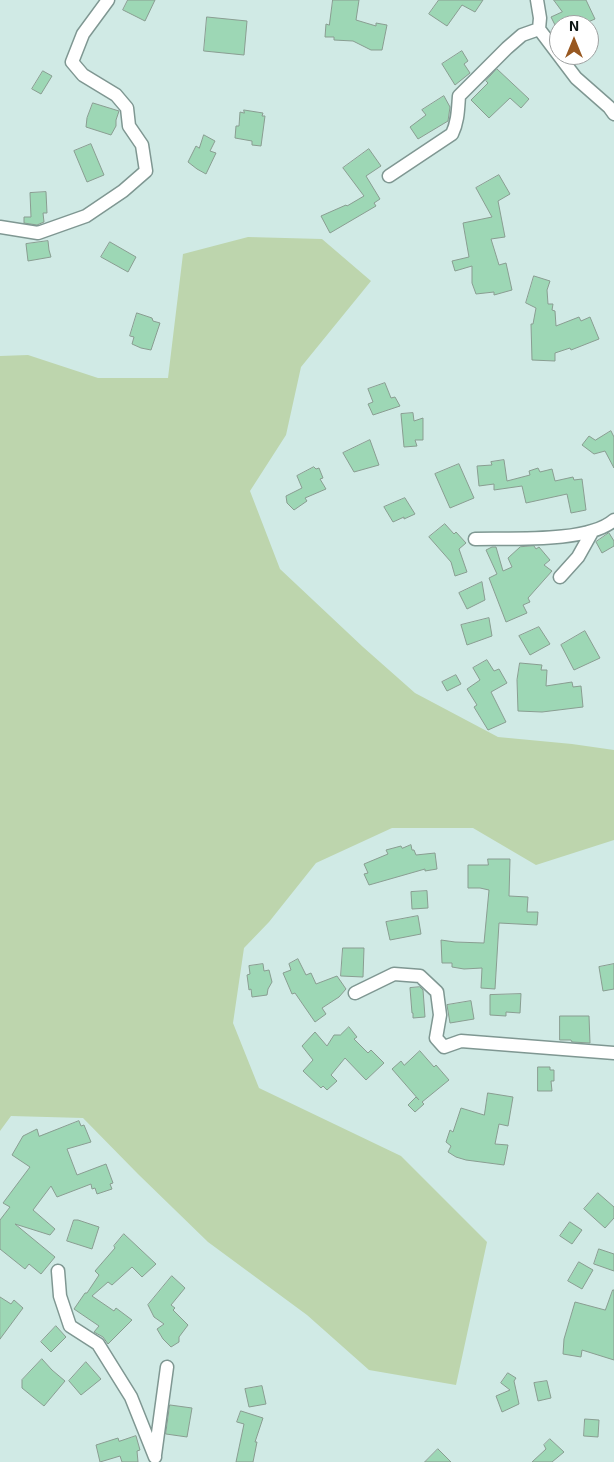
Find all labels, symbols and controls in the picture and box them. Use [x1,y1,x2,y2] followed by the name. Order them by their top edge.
[549,15,599,65] north arrow
[569,17,579,34] text: N

